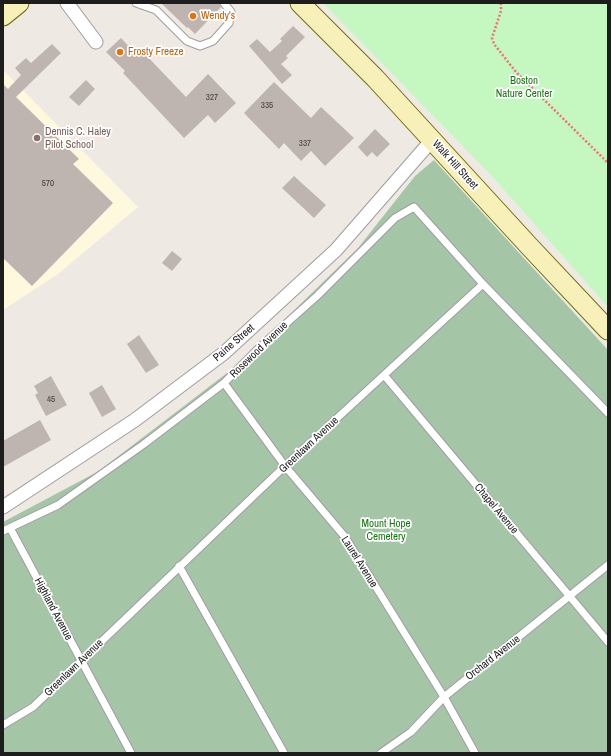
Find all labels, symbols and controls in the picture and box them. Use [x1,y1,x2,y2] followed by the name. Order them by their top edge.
[201,9,235,23] place label: Wendy's
[188,11,198,21] marker: Wendy's
[128,45,184,59] place label: Frosty Freeze
[115,47,125,57] marker: Frosty Freeze
[496,74,552,100] park label: Boston Nature Center
[206,93,218,103] house number: 327
[261,101,273,111] house number: 335
[45,125,111,151] place label: Dennis C. Haley Pilot School
[32,133,42,143] marker: Dennis C. Haley Pilot School
[429,138,481,192] street label: Walk Hill Street
[299,139,311,149] house number: 337
[42,179,54,189] house number: 570
[227,319,291,381] street label: Rosewood Avenue
[211,322,257,364] street label: Paine Street
[47,395,55,405] house number: 45
[277,414,341,476] street label: Greenlawn Avenue
[471,481,521,537] street label: Chapel Avenue
[361,517,411,543] park label: Mount Hope Cemetery
[338,534,380,590] street label: Laurel Avenue
[31,575,75,643] street label: Highland Avenue
[463,633,523,683] street label: Orchard Avenue
[42,637,106,699] street label: Greenlawn Avenue

